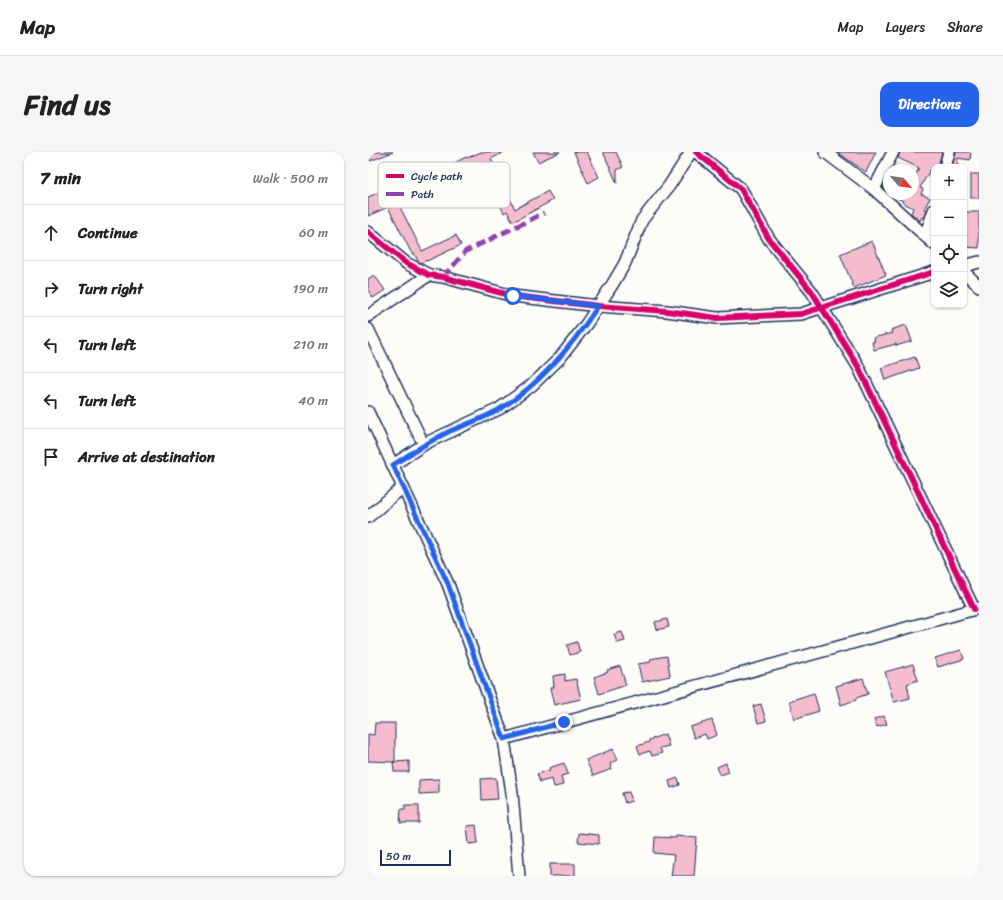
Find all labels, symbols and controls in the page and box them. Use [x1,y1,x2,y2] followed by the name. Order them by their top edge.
[20,11,55,44] text: Map
[838,15,863,40] text: Map
[885,15,925,40] text: Layers
[947,15,983,40] text: Share
[24,80,111,129] text: Find us
[880,82,979,127] button: Directions
[378,162,510,208] legend
[40,163,81,193] text: 7 min
[883,164,919,200] north arrow
[931,164,967,308] map controls
[931,164,967,200] button: +
[253,167,328,190] text: Walk · 500 m
[411,167,463,186] text: Cycle path
[411,185,434,204] text: Path
[931,200,967,236] button: −
[78,220,138,246] text: Continue
[299,221,328,244] text: 60 m
[40,222,62,244] icon: ahead
[931,236,967,272] button: locate
[931,272,967,308] button: layers
[78,276,143,302] text: Turn right
[293,277,328,300] text: 190 m
[40,278,62,300] icon: right
[504,287,522,305] route start
[78,332,136,358] text: Turn left
[293,333,328,356] text: 210 m
[40,334,62,356] icon: left
[78,388,136,414] text: Turn left
[298,389,328,412] text: 40 m
[40,390,62,412] icon: left
[78,444,215,470] text: Arrive at destination
[40,446,62,468] icon: arrive
[555,713,573,731] route end
[386,847,411,866] text: 50 m
[380,848,451,867] scale bar

